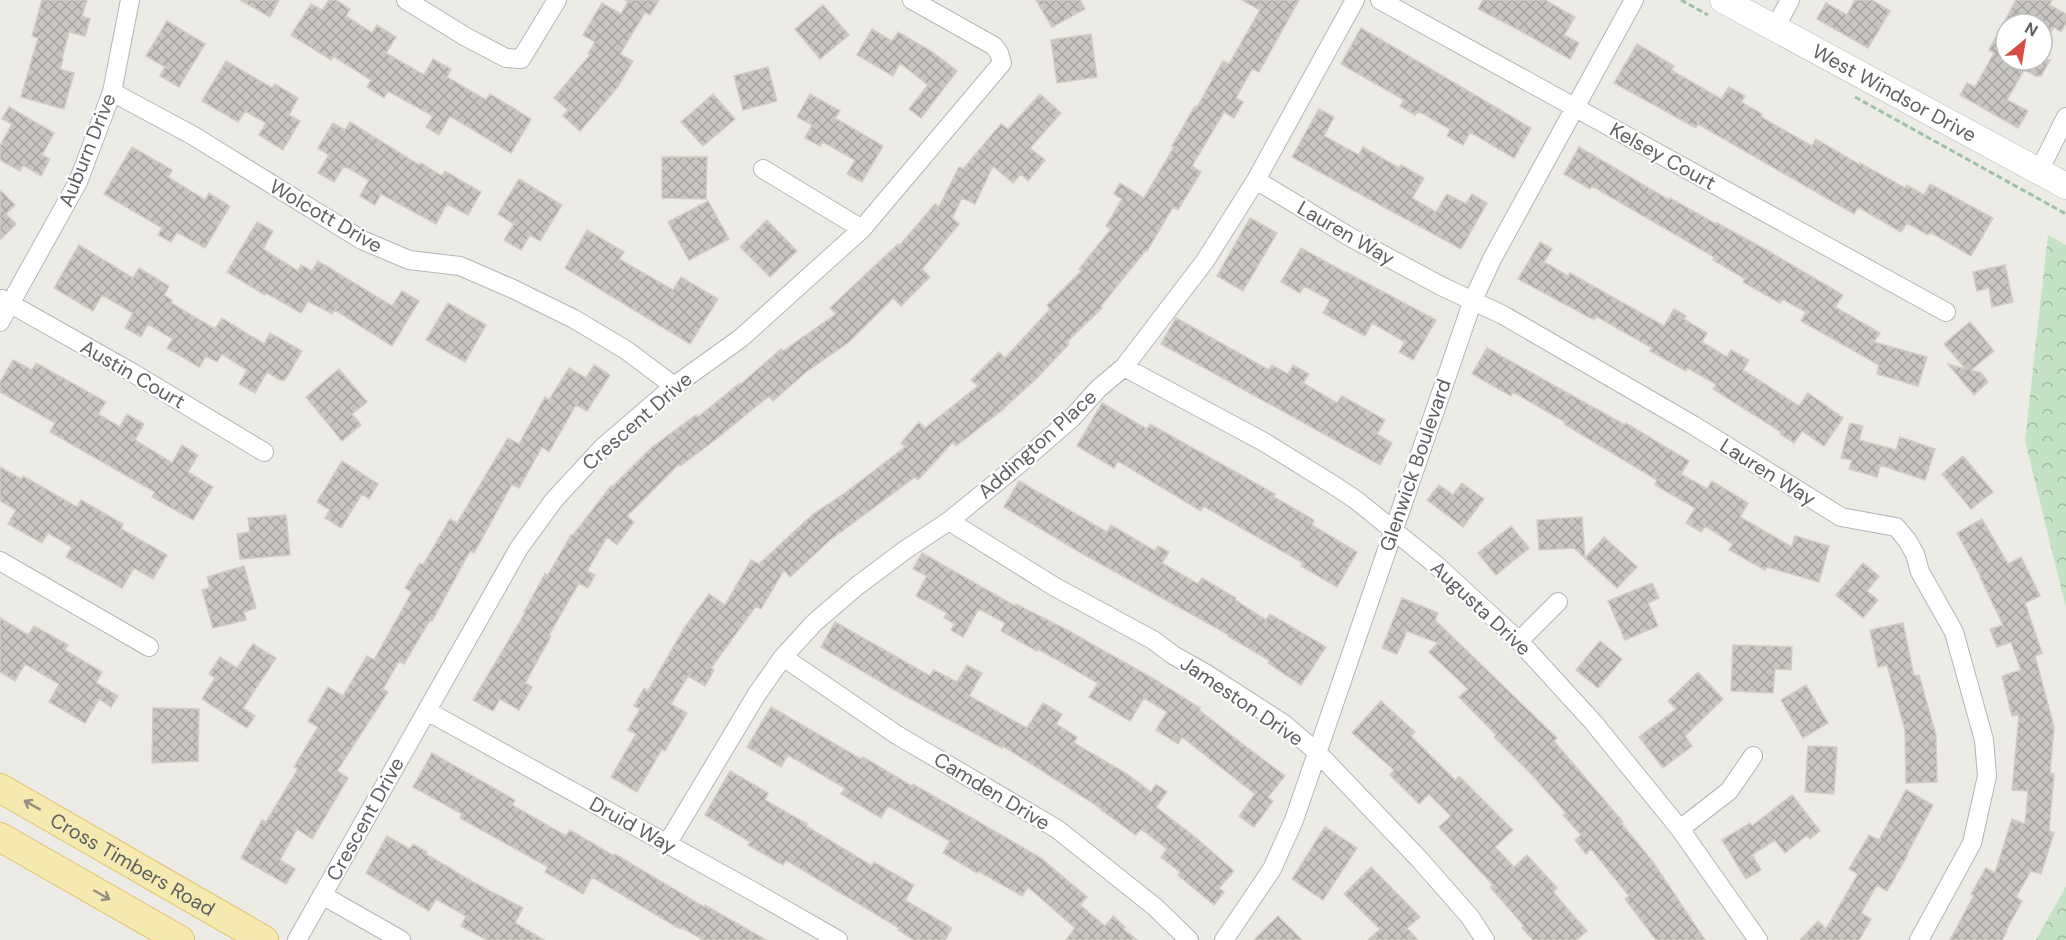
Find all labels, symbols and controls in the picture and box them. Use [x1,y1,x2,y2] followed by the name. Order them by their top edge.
[1994,12,2054,72] north arrow
[2021,17,2042,41] text: N
[1808,38,1981,148] street label: West Windsor Drive
[52,89,122,211] street label: Auburn Drive
[1605,116,1721,196] street label: Kelsey Court
[265,173,387,259] street label: Wolcott Drive
[1293,195,1399,271] street label: Lauren Way
[76,334,190,414] street label: Austin Court
[577,366,697,476] street label: Crescent Drive
[1373,375,1457,555] street label: Glenwick Boulevard
[972,384,1102,504] street label: Addington Place
[1715,432,1821,512] street label: Lauren Way
[1425,555,1537,661] street label: Augusta Drive
[1175,650,1309,752] street label: Jameston Drive
[929,746,1055,836] street label: Camden Drive
[320,753,410,885] street label: Crescent Drive
[585,791,681,859] street label: Druid Way
[24,799,41,811] one-way arrow
[46,807,220,922] street label: Cross Timbers Road
[93,889,110,901] one-way arrow

